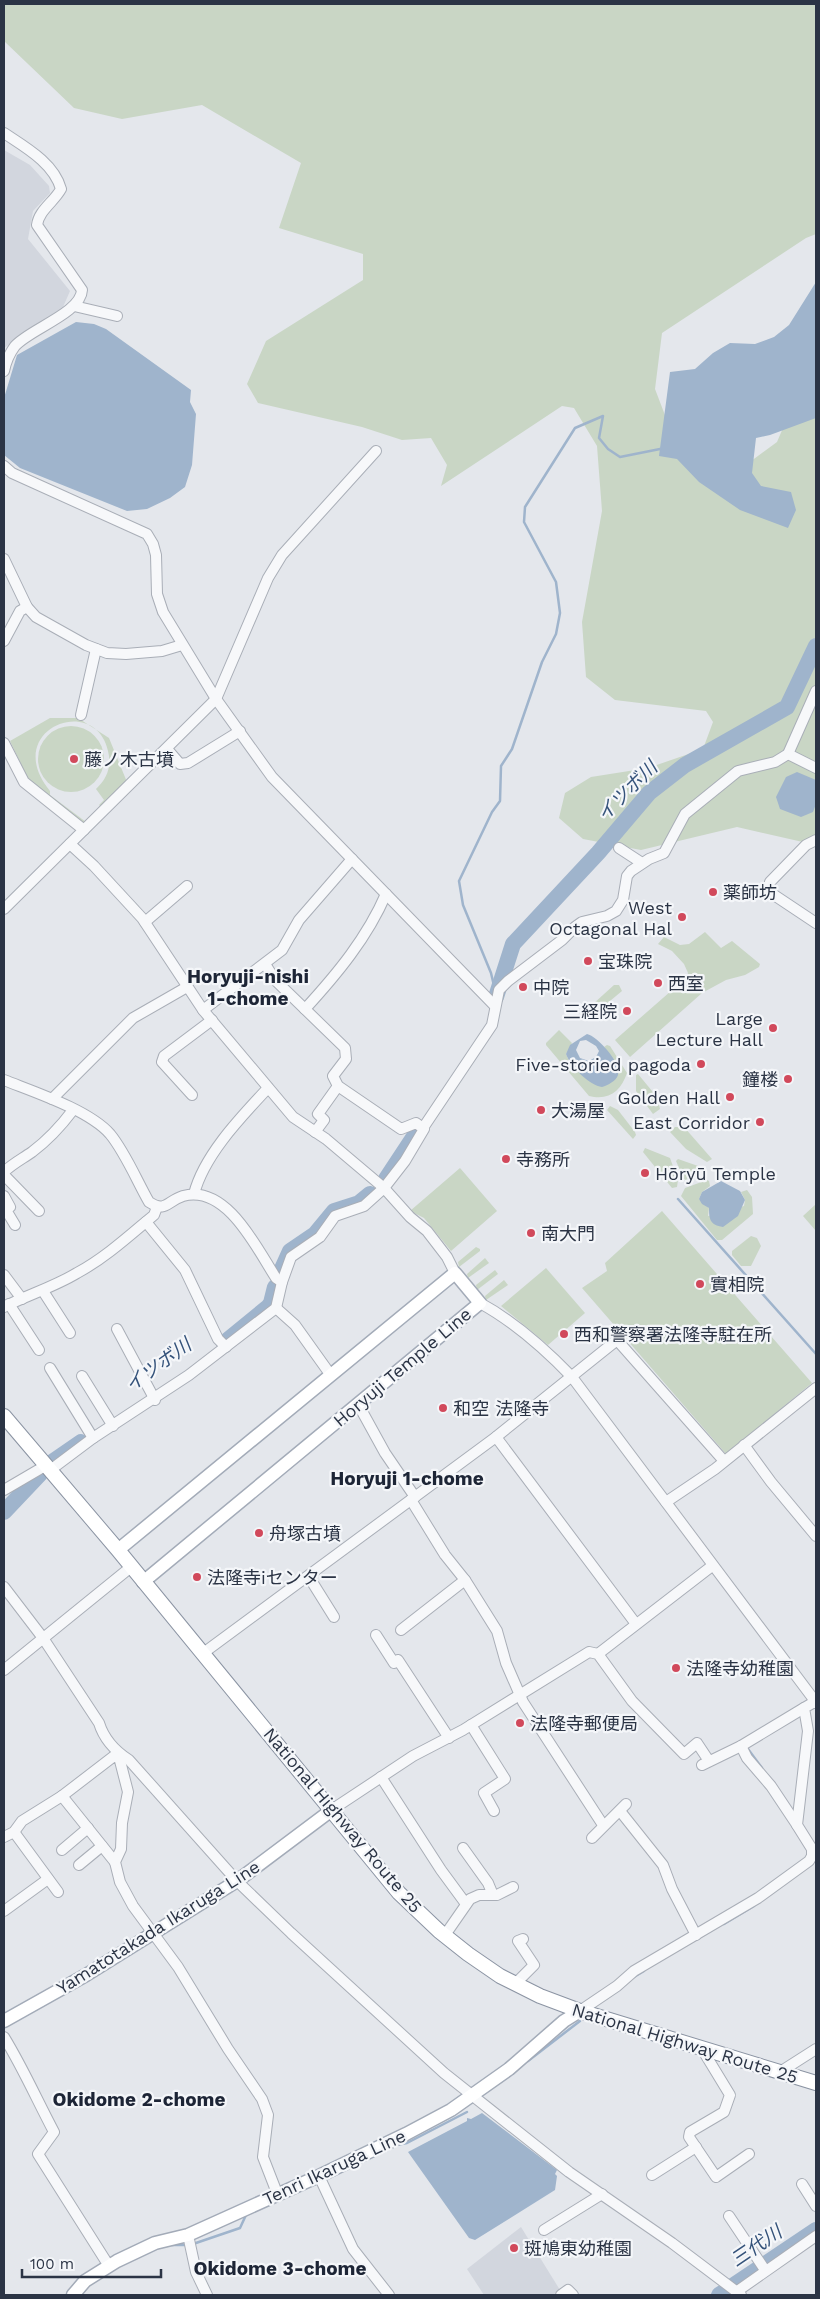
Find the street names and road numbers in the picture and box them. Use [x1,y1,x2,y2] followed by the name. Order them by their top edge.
[329,1303,475,1431] street label: Horyuji Temple Line
[259,1723,427,1917] street label: National Highway Route 25
[52,1856,264,1998] street label: Yamatotakada Ikaruga Line
[570,1999,800,2087] street label: National Highway Route 25
[259,2125,409,2209] street label: Tenri Ikaruga Line

